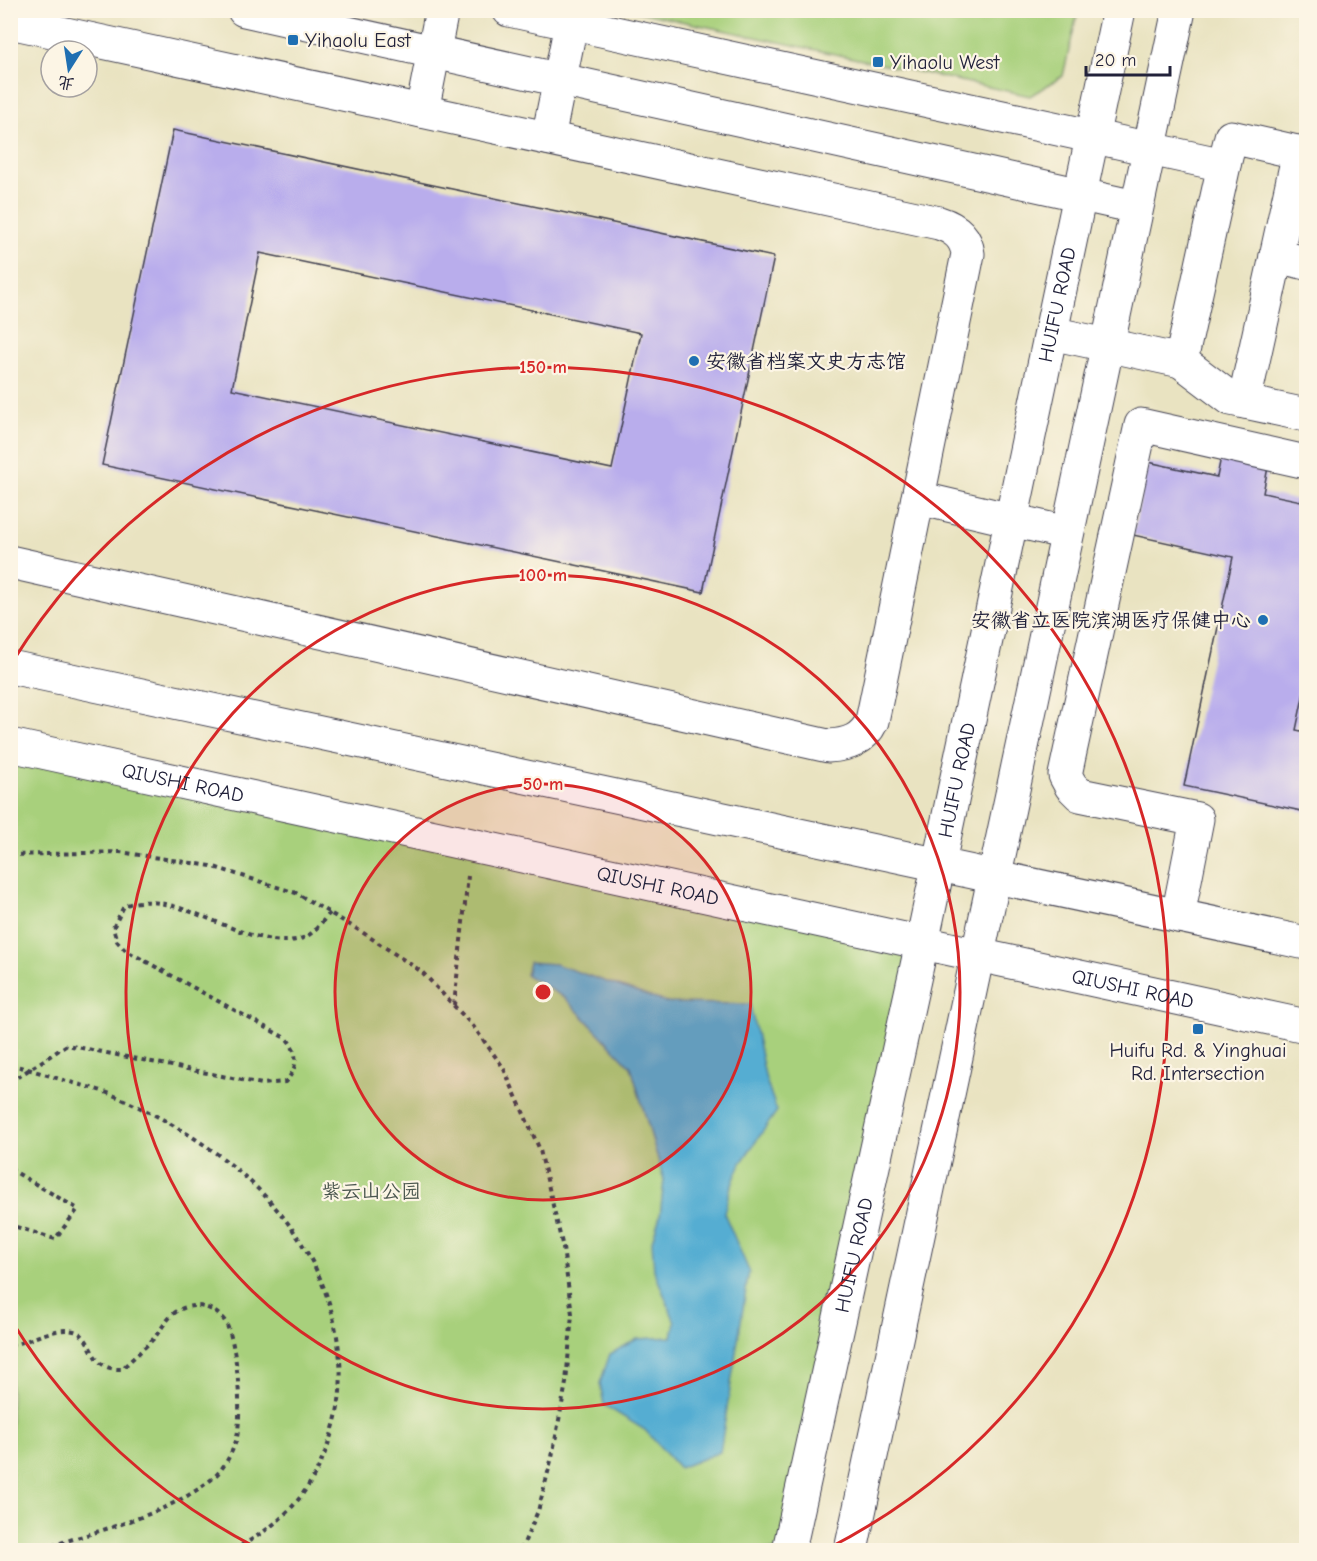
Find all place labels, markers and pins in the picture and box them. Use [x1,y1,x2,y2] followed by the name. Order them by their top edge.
[305,29,412,52] place label: Yihaolu East
[286,33,300,47] marker: Yihaolu East
[890,51,1001,74] place label: Yihaolu West
[871,55,885,69] marker: Yihaolu West
[706,350,906,373] place label: 安徽省档案文史方志馆
[687,354,701,368] marker: 安徽省档案文史方志馆
[971,609,1251,632] place label: 安徽省立医院滨湖医疗保健中心
[1256,613,1270,627] marker: 安徽省立医院滨湖医疗保健中心
[533,982,553,1002] centre of rings
[1191,1022,1205,1036] marker: Huifu Rd. & Yinghuai Rd. Intersection
[1109,1039,1287,1085] place label: Huifu Rd. & Yinghuai Rd. Intersection

